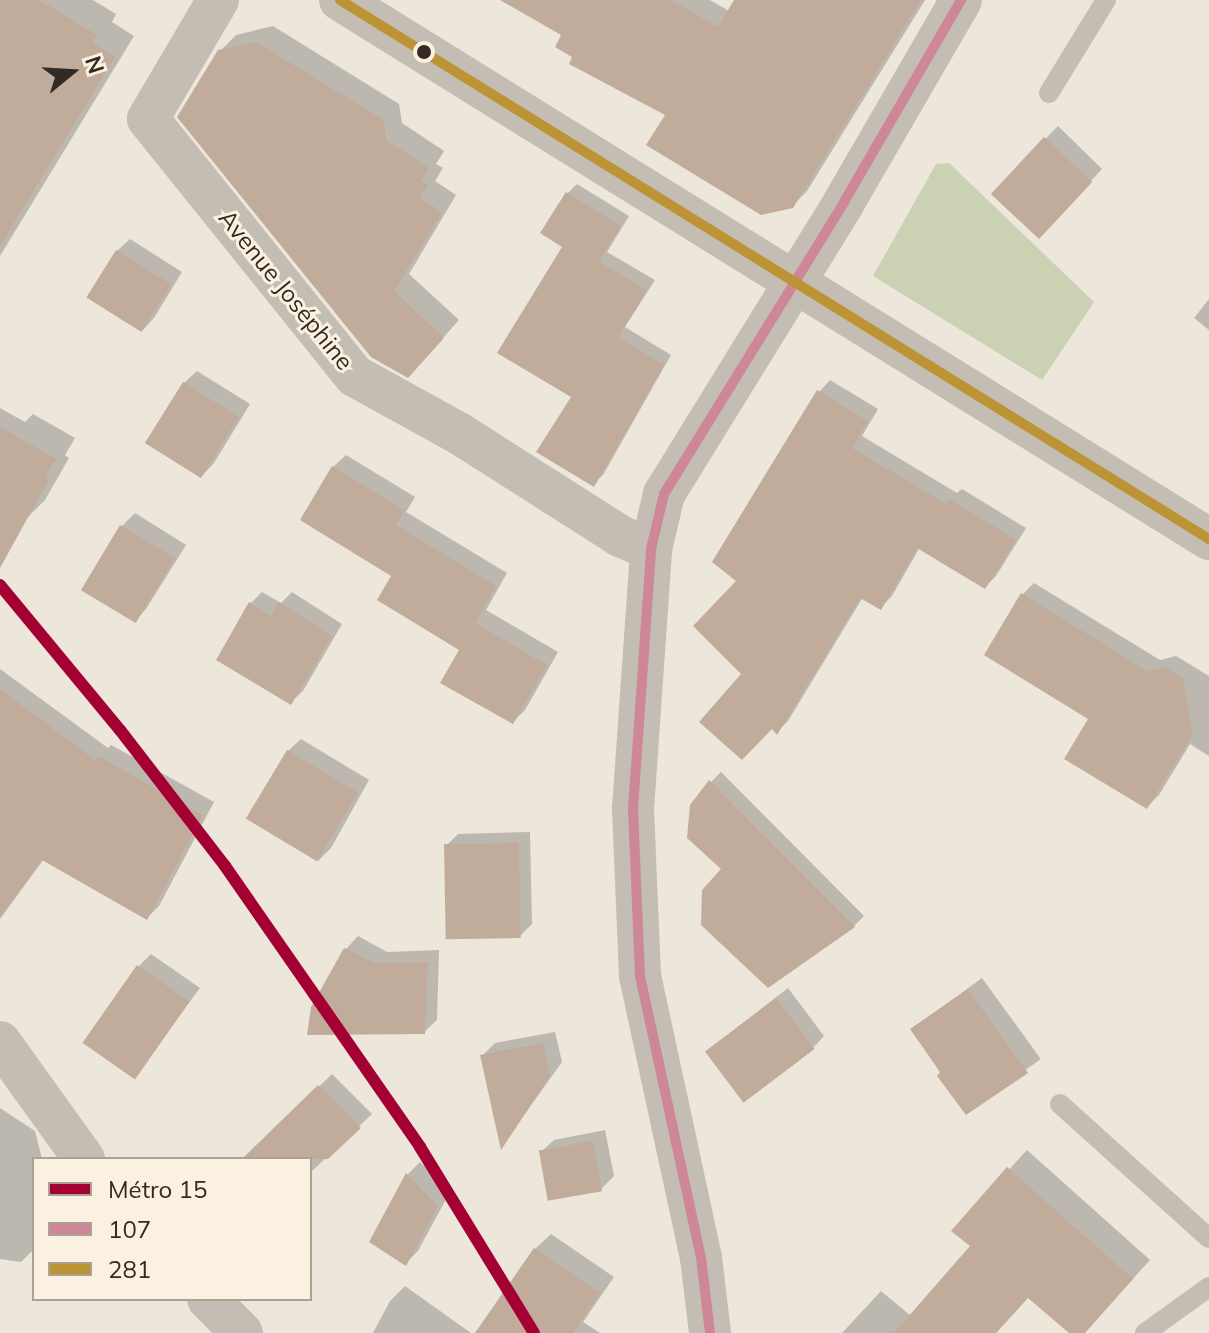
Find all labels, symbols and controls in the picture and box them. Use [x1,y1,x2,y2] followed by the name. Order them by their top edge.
[32,32,112,112] north arrow
[416,44,432,60] unlabelled marker
[79,52,111,77] text: N
[213,204,359,376] street label: Avenue Joséphine
[32,1157,312,1301] legend
[108,1174,207,1204] text: Métro 15
[108,1214,151,1244] text: 107
[108,1254,151,1284] text: 281

